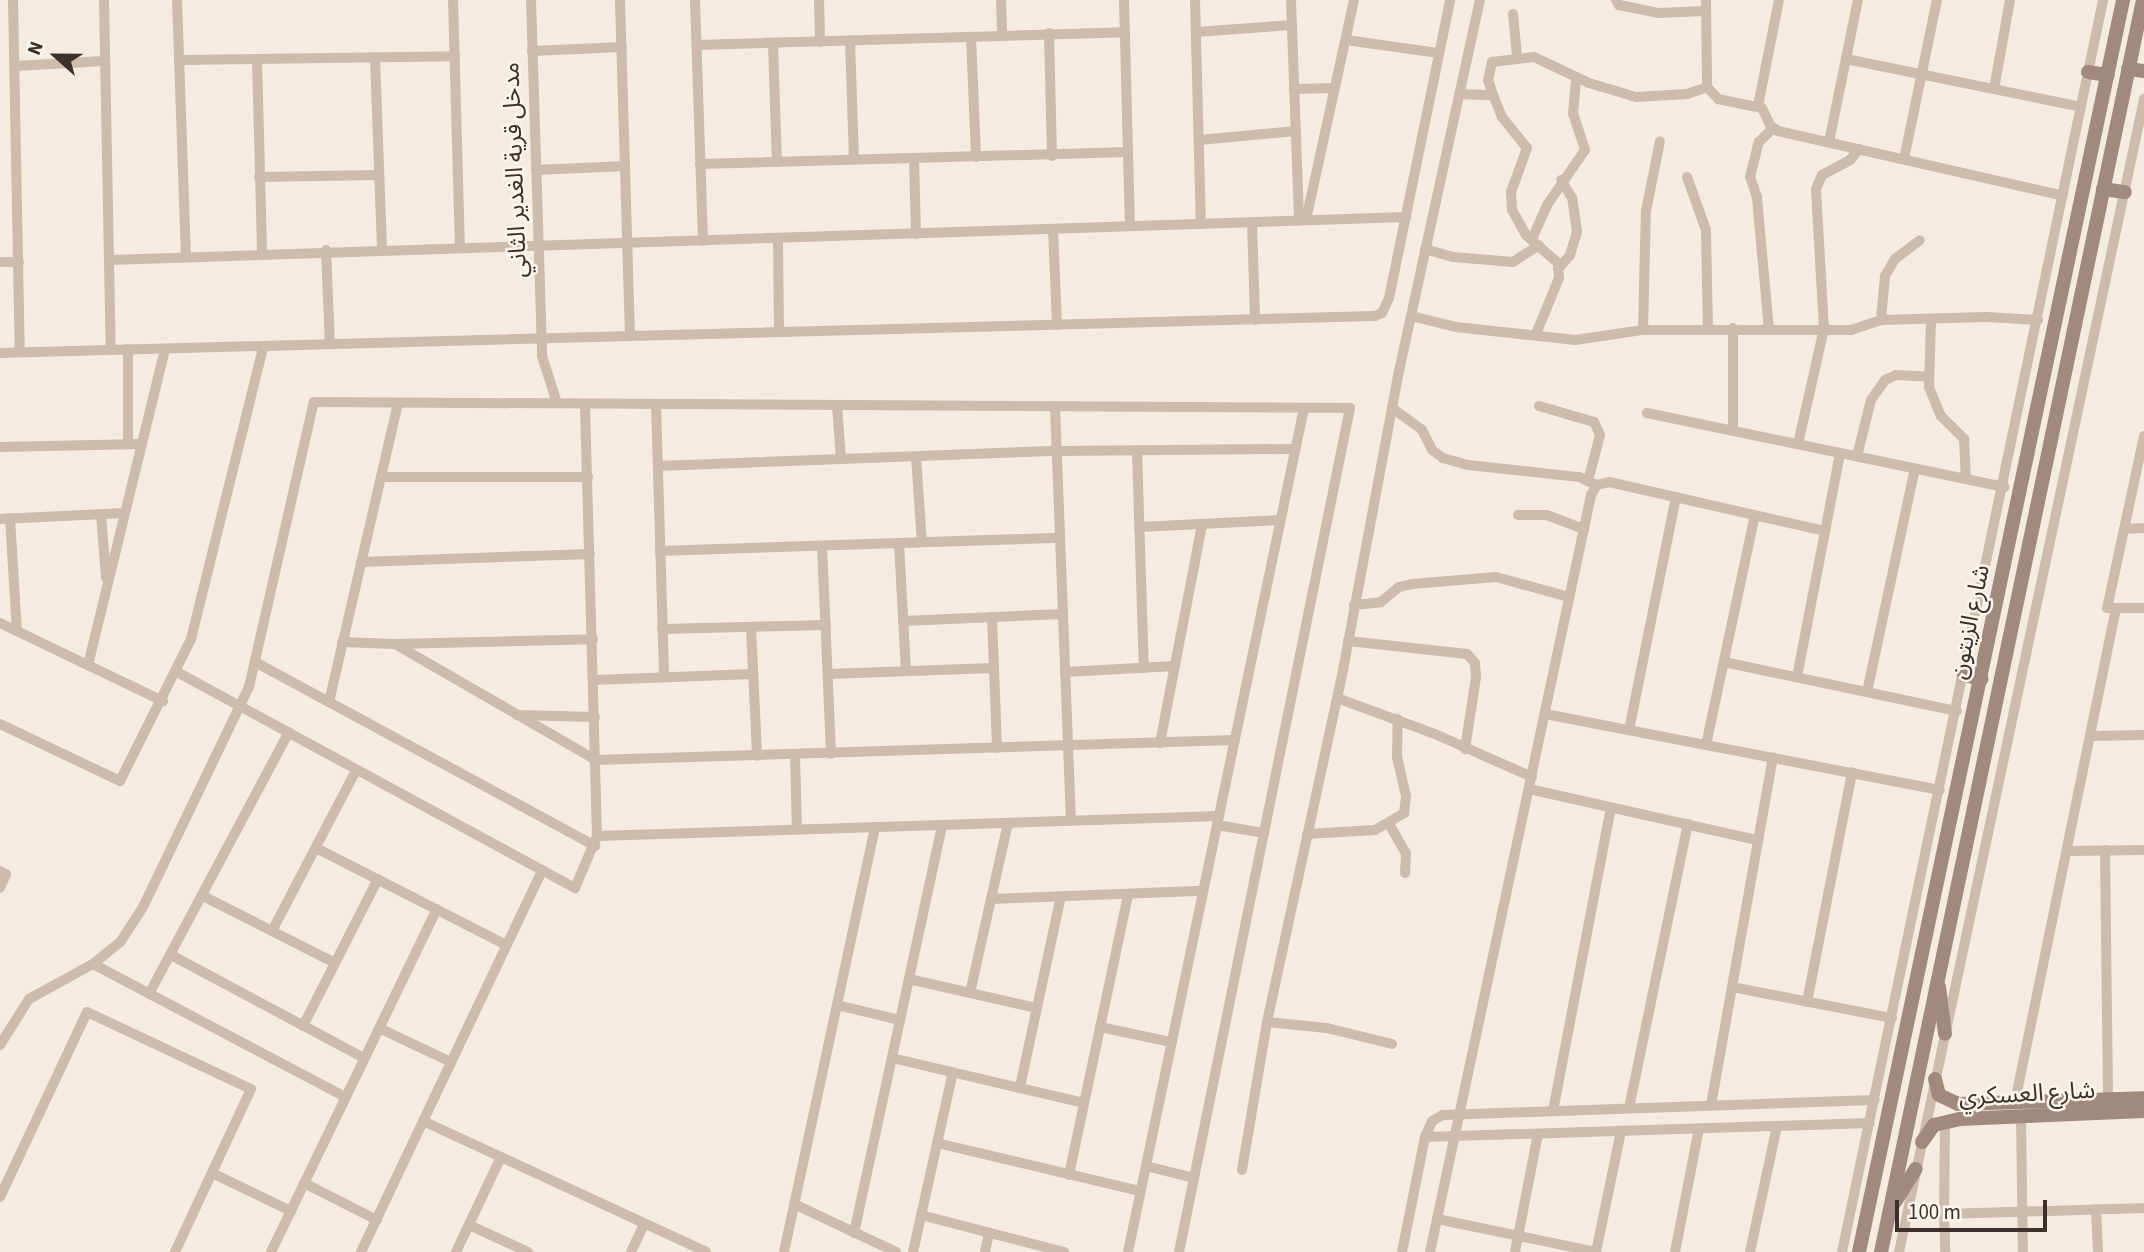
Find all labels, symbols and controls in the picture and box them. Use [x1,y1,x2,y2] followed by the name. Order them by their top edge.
[21,21,91,91] north arrow
[21,38,51,59] text: N
[497,62,533,278] street label: مدخل قرية الغدير الثاني
[1944,562,1996,682] street label: شارع الزيتون
[1958,1076,2096,1112] street label: شارع العسكري
[1899,1186,2051,1230] scale bar
[1908,1197,1961,1227] text: 100 m

